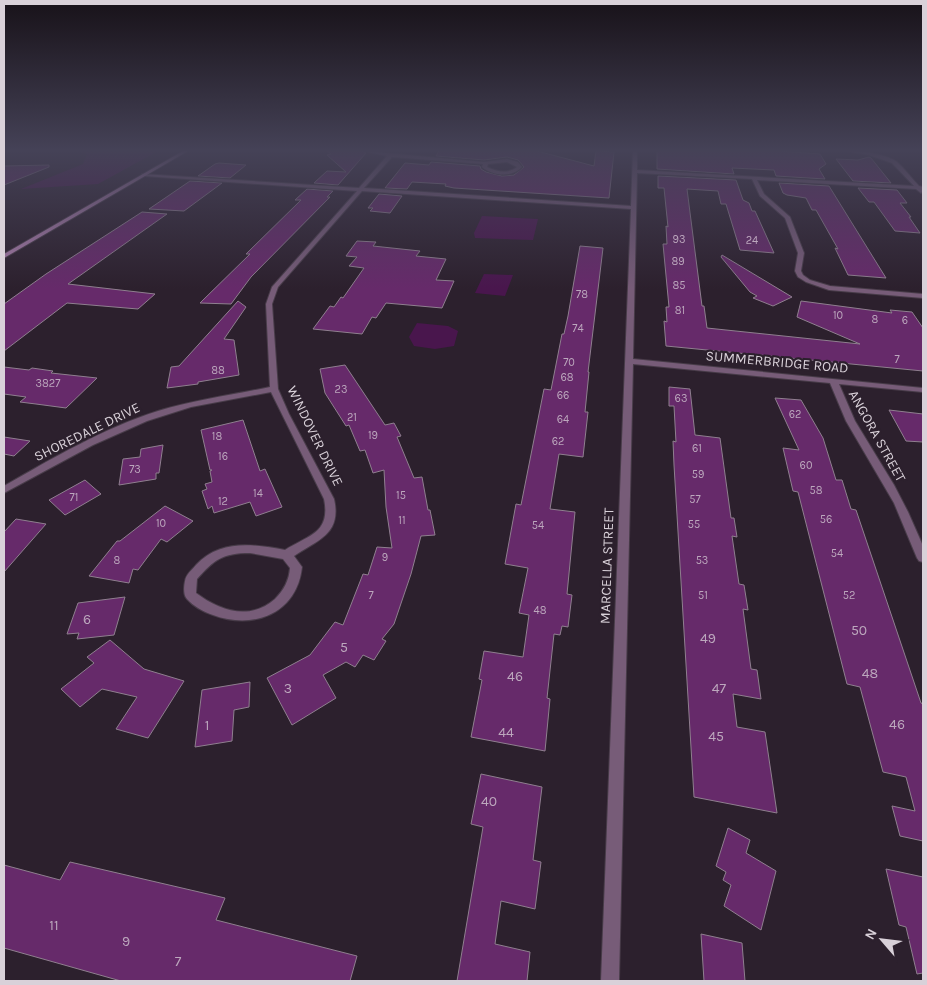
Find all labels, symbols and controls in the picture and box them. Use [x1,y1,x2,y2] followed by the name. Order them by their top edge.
[673,233,685,246] house number: 93
[746,234,758,247] house number: 24
[671,255,685,268] house number: 89
[673,279,685,292] house number: 85
[576,288,588,301] house number: 78
[675,304,685,317] house number: 81
[833,309,843,322] house number: 10
[872,313,879,326] house number: 8
[902,314,908,327] house number: 6
[572,322,584,335] house number: 74
[705,347,849,377] street label: SUMMERBRIDGE ROAD
[894,353,900,366] house number: 7
[563,356,575,369] house number: 70
[211,364,225,377] house number: 88
[560,371,574,384] house number: 68
[36,377,60,390] house number: 3827
[283,383,347,489] street label: WINDOVER DRIVE
[335,383,347,396] house number: 23
[845,387,909,485] street label: ANGORA STREET
[557,389,569,402] house number: 66
[675,392,687,405] house number: 63
[31,399,143,465] street label: SHOREDALE DRIVE
[789,408,801,421] house number: 62
[347,411,357,424] house number: 21
[557,413,569,426] house number: 64
[368,429,378,442] house number: 19
[212,430,222,443] house number: 18
[552,435,564,448] house number: 62
[692,442,702,455] house number: 61
[218,450,228,463] house number: 16
[800,459,812,472] house number: 60
[129,463,141,476] house number: 73
[692,468,704,481] house number: 59
[810,484,823,497] house number: 58
[253,487,263,500] house number: 14
[396,489,406,502] house number: 15
[70,491,78,504] house number: 71
[689,493,701,506] house number: 57
[218,495,228,508] house number: 12
[596,508,618,624] street label: MARCELLA STREET
[820,513,832,526] house number: 56
[398,514,406,527] house number: 11
[156,517,166,530] house number: 10
[688,518,700,531] house number: 55
[532,519,544,532] house number: 54
[831,547,843,560] house number: 54
[382,551,388,564] house number: 9
[114,554,121,567] house number: 8
[696,554,708,567] house number: 53
[368,589,374,602] house number: 7
[698,589,708,602] house number: 51
[843,589,855,602] house number: 52
[534,604,547,617] house number: 48
[83,611,91,628] house number: 6
[851,622,867,639] house number: 50
[700,630,716,647] house number: 49
[340,639,348,656] house number: 5
[862,665,878,682] house number: 48
[507,668,523,685] house number: 46
[284,680,292,697] house number: 3
[712,680,727,697] house number: 47
[889,716,905,733] house number: 46
[205,717,209,734] house number: 1
[498,724,514,741] house number: 44
[708,728,724,745] house number: 45
[481,793,497,810] house number: 40
[857,915,907,965] north arrow
[49,917,59,934] house number: 11
[861,926,881,943] text: N
[122,933,130,950] house number: 9
[175,953,182,970] house number: 7

